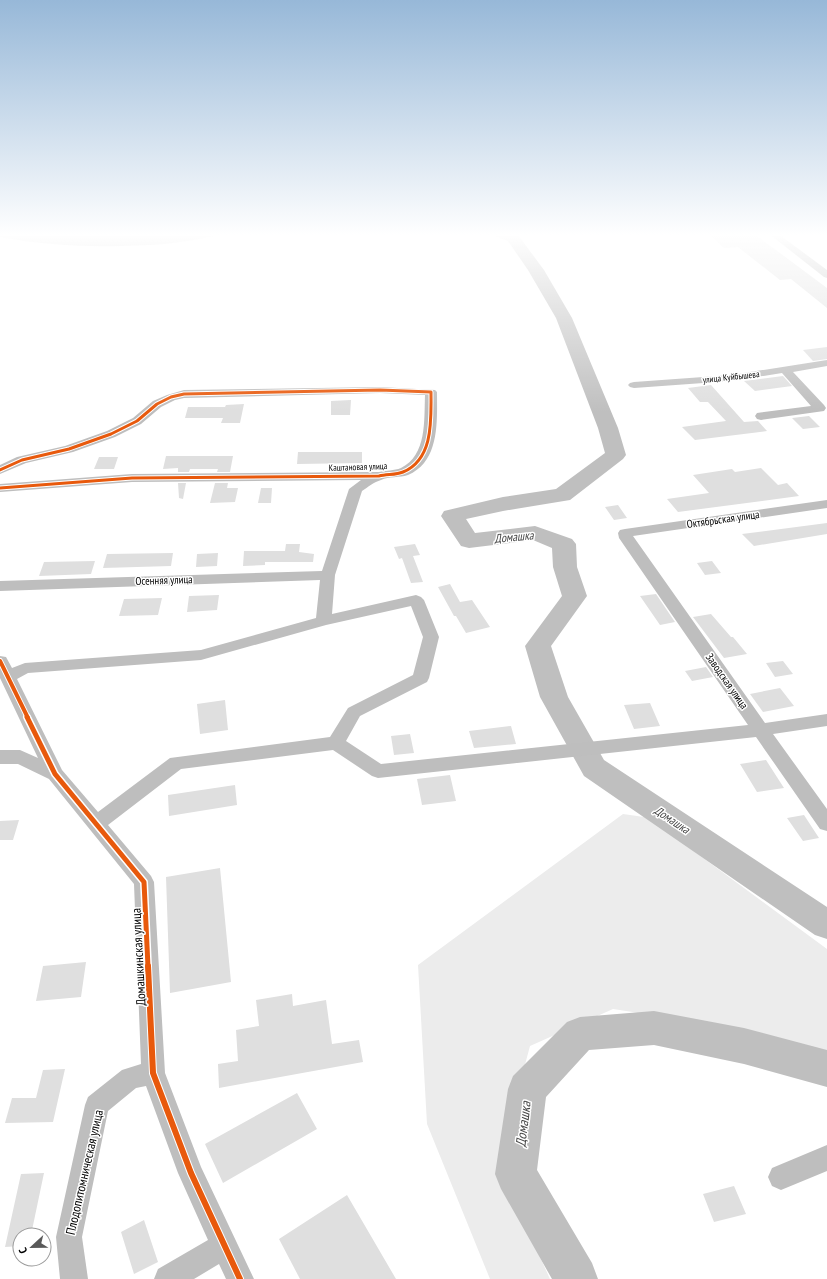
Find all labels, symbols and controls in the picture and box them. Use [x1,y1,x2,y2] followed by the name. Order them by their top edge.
[702,368,760,385] street label: улица Куйбышева
[328,460,388,473] street label: Каштановая улица
[686,507,760,531] street label: Октябрьская улица
[493,527,535,546] water label: Домашка
[135,572,193,588] street label: Осенняя улица
[703,650,751,712] street label: Заводская улица
[651,802,694,837] water label: Домашка
[127,908,150,1006] street label: Домашкинская улица
[511,1099,535,1149] water label: Домашка
[62,1108,107,1236] street label: Плодопитомническая улица
[12,1227,52,1267] north arrow
[15,1246,30,1256] text: С

